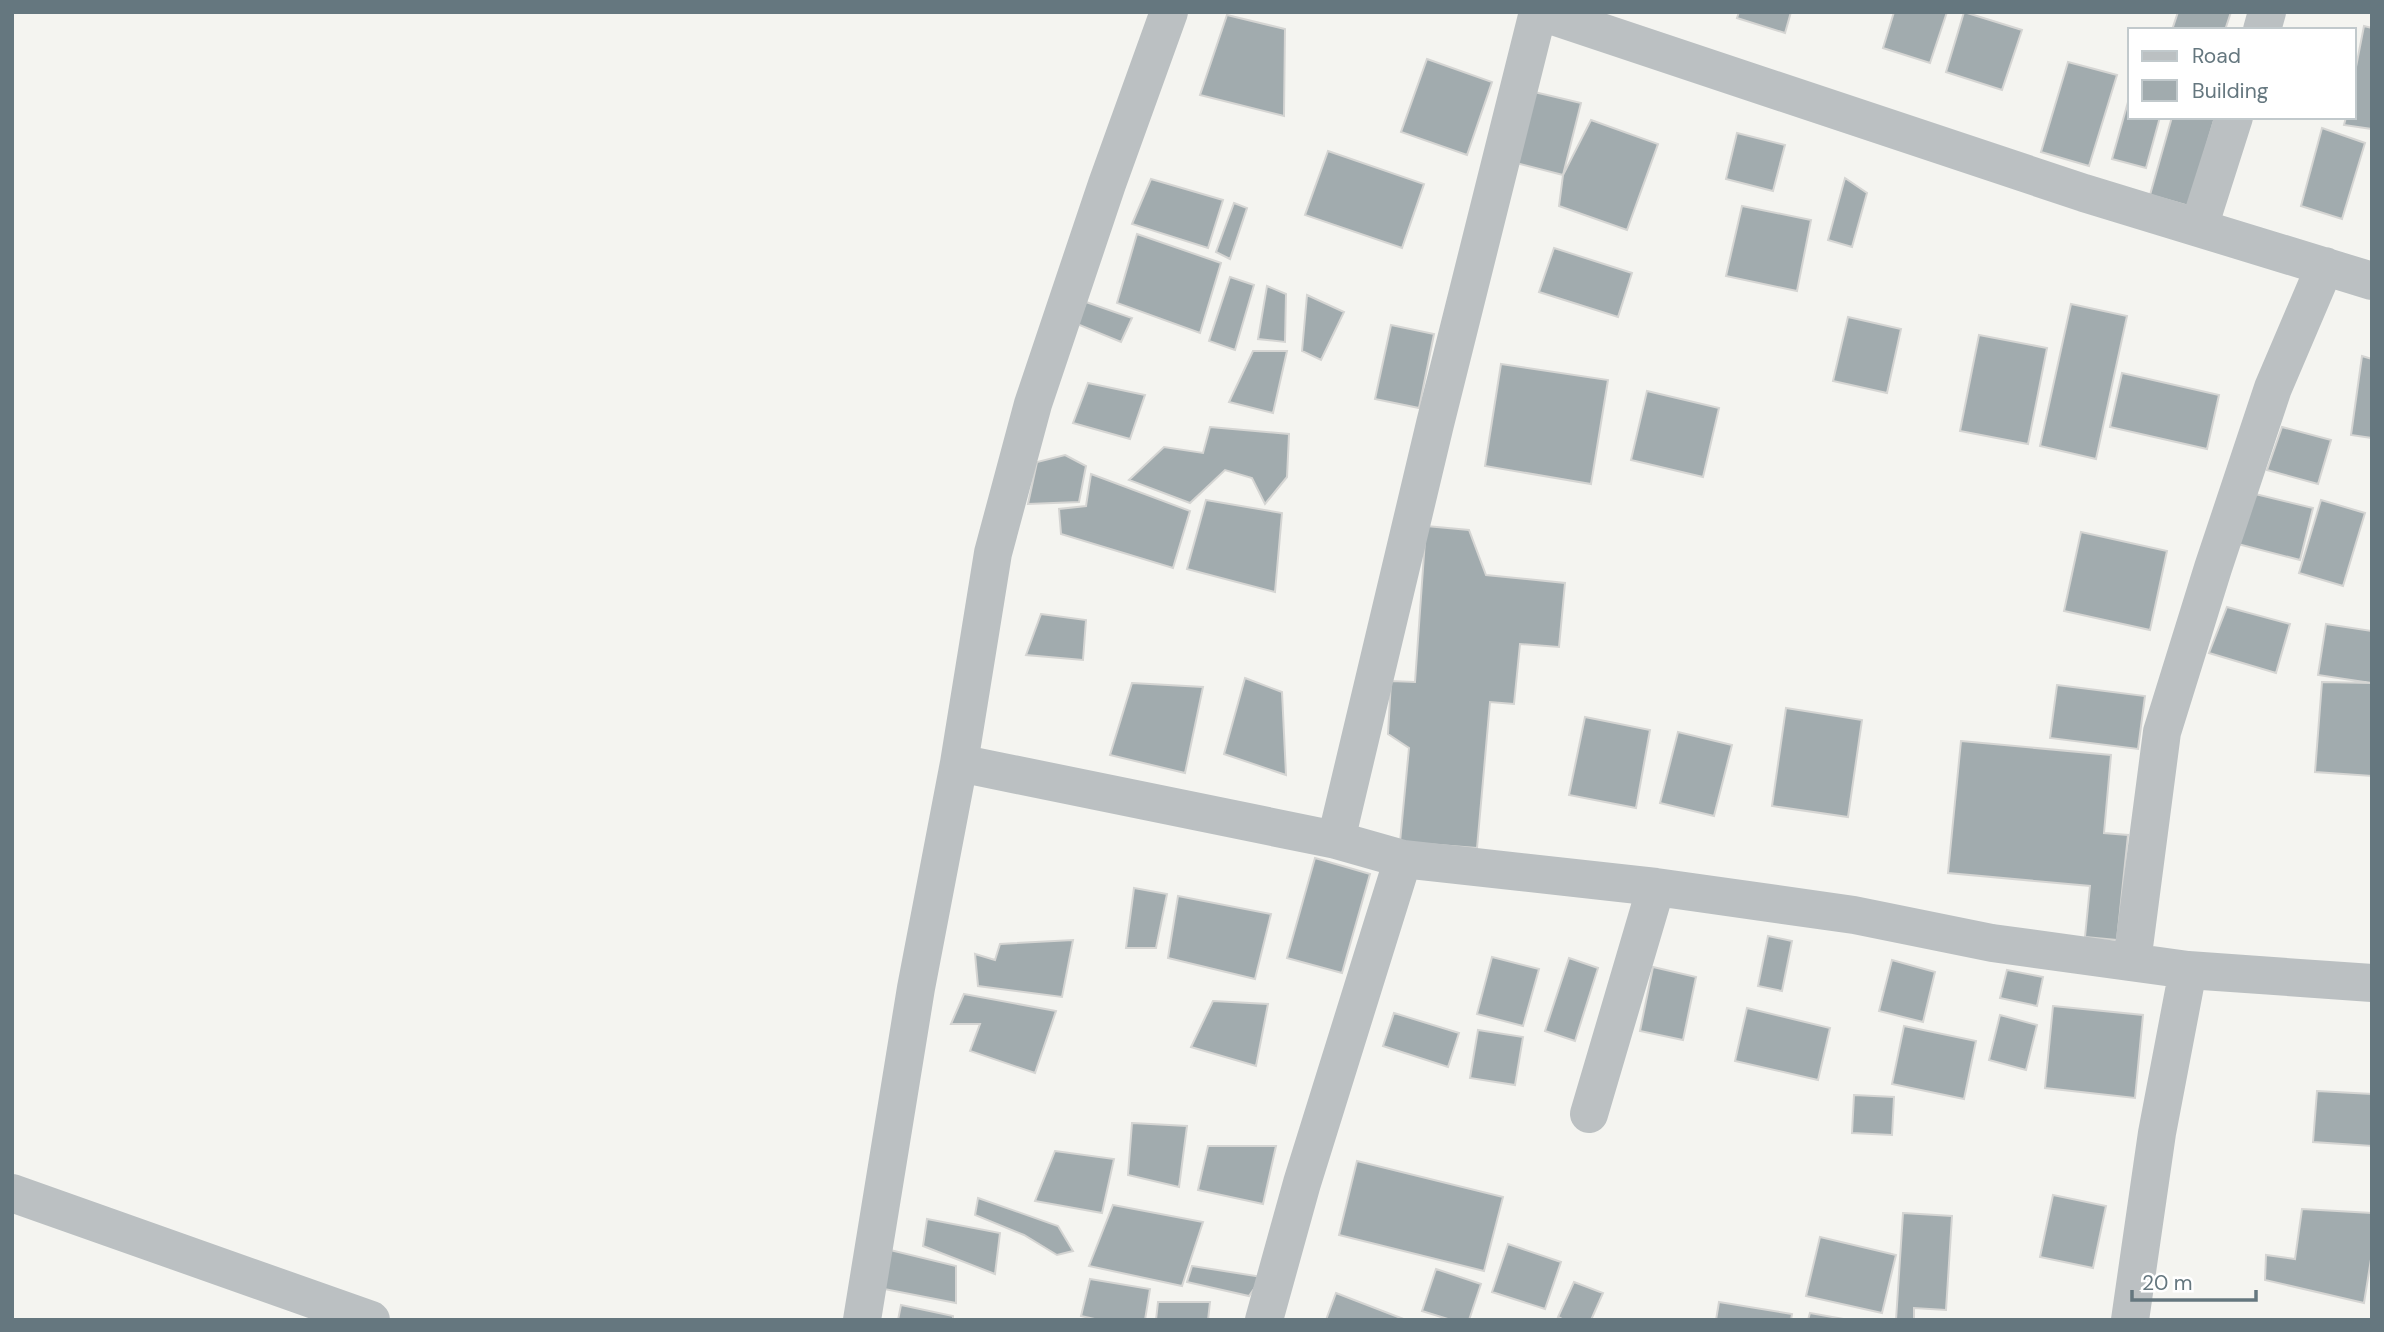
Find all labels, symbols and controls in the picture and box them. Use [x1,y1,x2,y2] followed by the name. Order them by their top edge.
[2128,28,2356,119] legend
[2192,42,2241,70] text: Road
[2192,77,2269,105] text: Building
[2132,1258,2256,1302] scale bar
[2142,1269,2193,1297] text: 20 m

